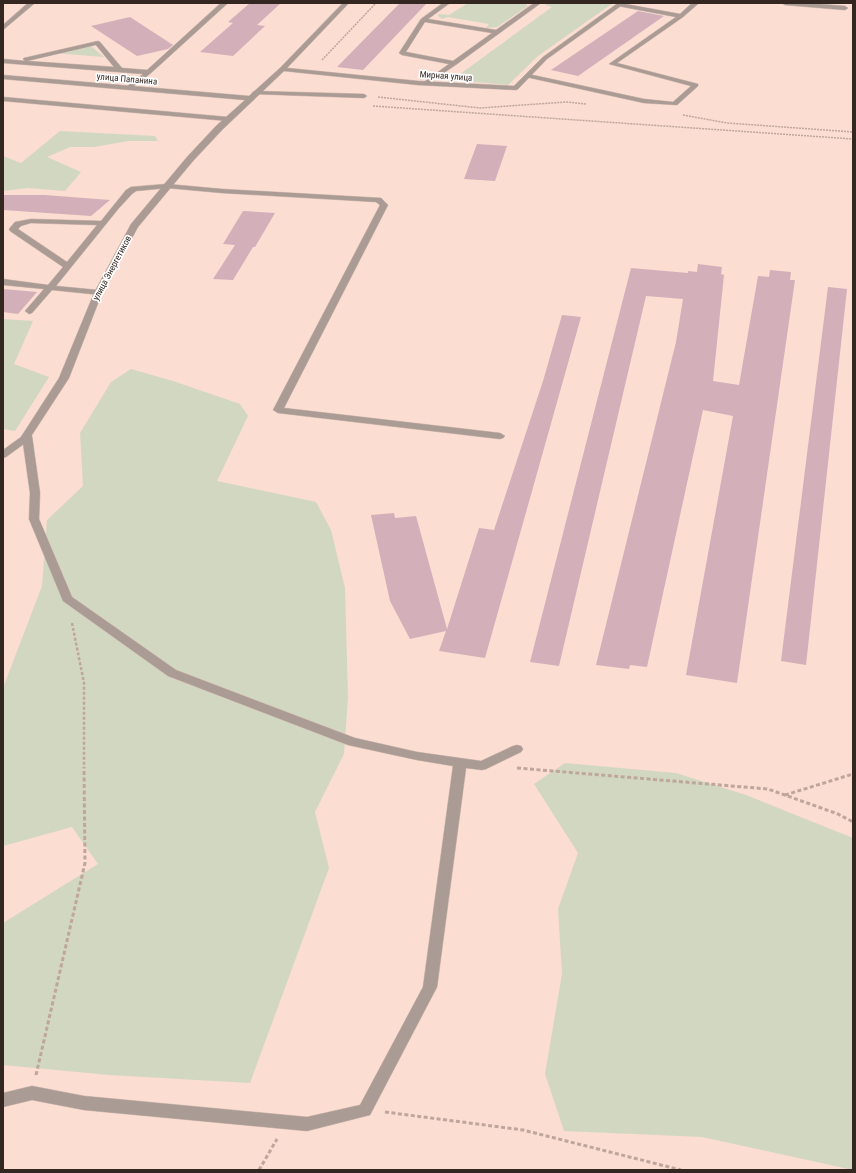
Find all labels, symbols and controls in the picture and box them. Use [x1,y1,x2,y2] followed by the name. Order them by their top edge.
[419,69,473,83] street label: Мирная улица
[96,71,158,87] street label: улица Папанина
[91,234,133,302] street label: улица Энергетиков

